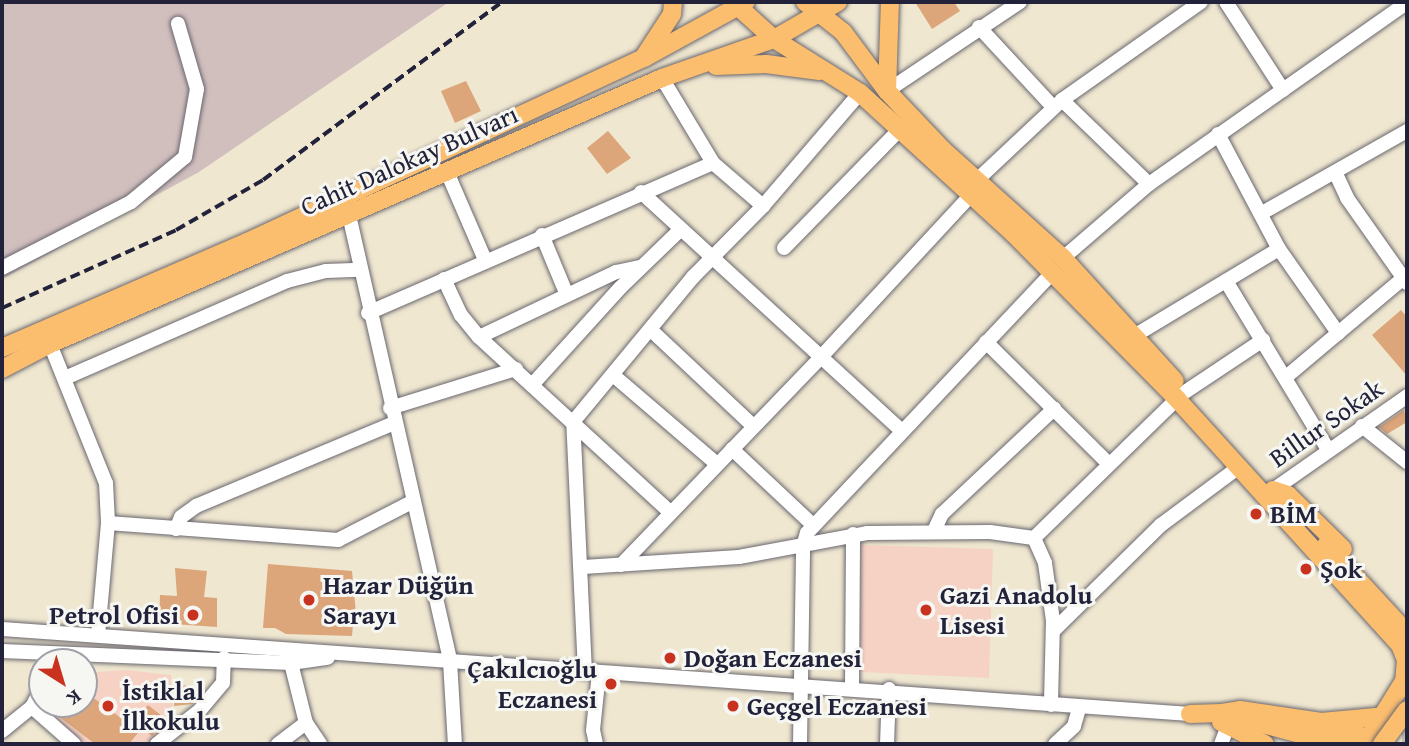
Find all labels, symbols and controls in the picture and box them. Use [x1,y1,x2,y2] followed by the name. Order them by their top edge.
[295,98,523,222] street label: Cahit Dalokay Bulvarı
[1263,372,1389,474] street label: Billur Sokak
[1270,498,1317,530] place label: BİM
[1248,506,1264,522] marker: BİM
[1320,553,1362,585] place label: Şok
[1298,561,1314,577] marker: Şok
[323,569,474,630] place label: Hazar Düğün Sarayı
[940,579,1092,640] place label: Gazi Anadolu Lisesi
[301,592,317,608] marker: Hazar Düğün Sarayı
[49,599,179,631] place label: Petrol Ofisi
[918,602,934,618] marker: Gazi Anadolu Lisesi
[185,607,201,623] marker: Petrol Ofisi
[684,642,862,674] place label: Doğan Eczanesi
[28,648,98,718] north arrow
[662,650,678,666] marker: Doğan Eczanesi
[467,653,597,714] place label: Çakılcıoğlu Eczanesi
[122,675,220,736] place label: İstiklal İlkokulu
[603,676,619,692] marker: Çakılcıoğlu Eczanesi
[61,683,88,713] text: K
[747,690,927,722] place label: Geçgel Eczanesi
[100,698,116,714] marker: İstiklal İlkokulu
[725,698,741,714] marker: Geçgel Eczanesi

